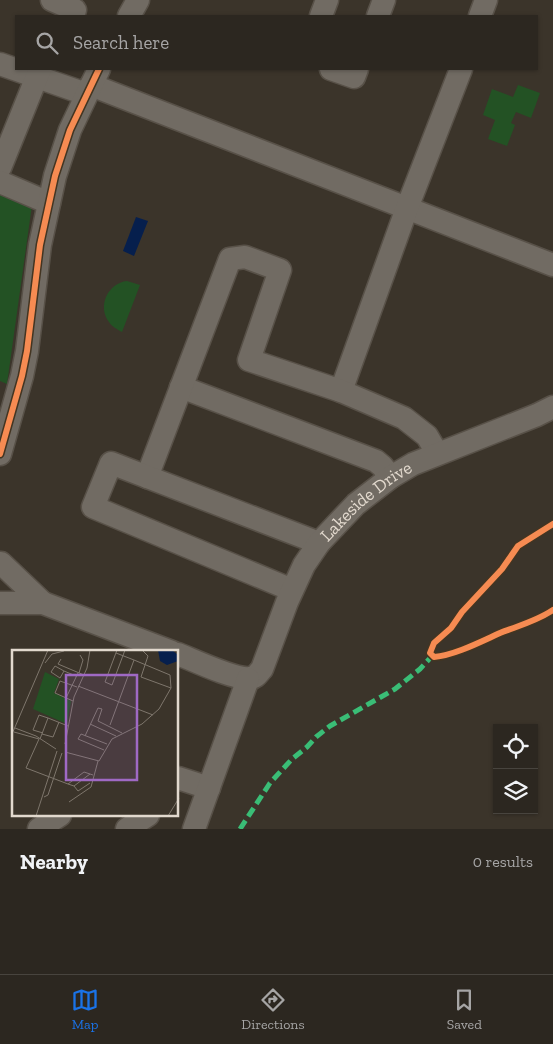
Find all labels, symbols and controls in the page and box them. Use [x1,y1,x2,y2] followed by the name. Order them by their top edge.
[15,15,538,70] search box
[33,29,61,57] icon: search
[73,31,169,54] text: Search here
[315,456,416,546] street label: Lakeside Drive
[12,650,179,816] inset map
[493,724,538,814] map controls
[493,724,538,769] button: locate
[493,769,538,814] button: layers
[20,849,88,874] text: Nearby
[473,852,533,871] text: 0 results
[71,986,99,1033] tab: Map
[241,986,305,1033] tab: Directions
[447,986,482,1033] tab: Saved

